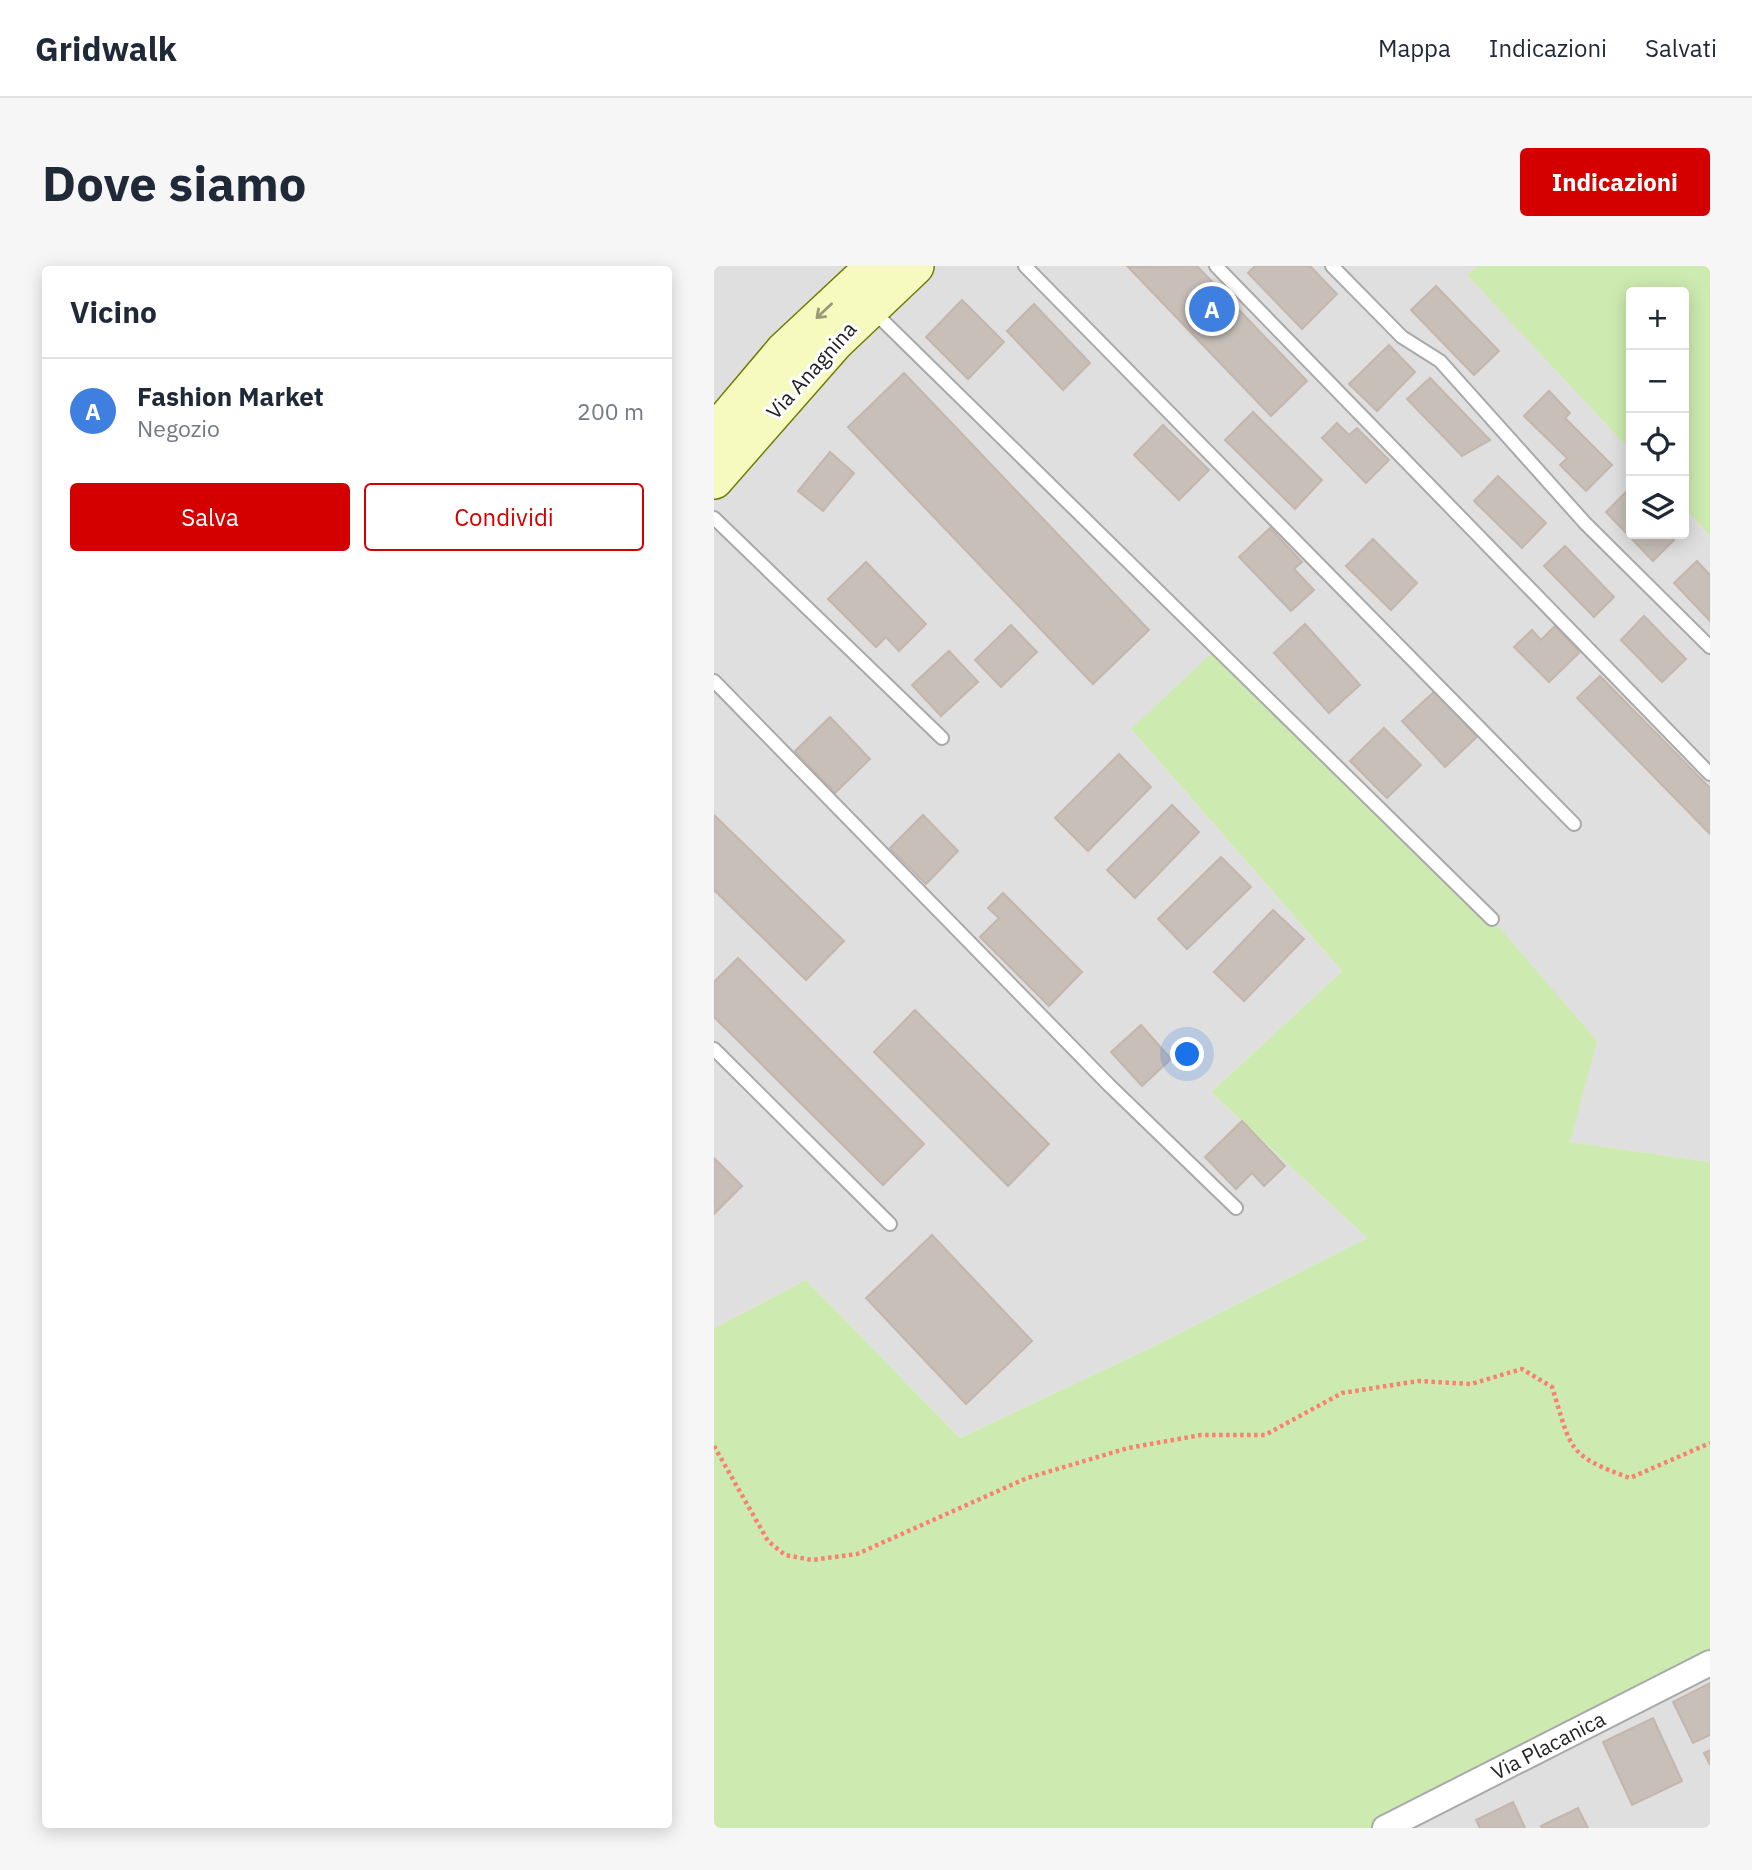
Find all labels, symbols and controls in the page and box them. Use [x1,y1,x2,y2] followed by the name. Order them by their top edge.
[35,27,177,70] text: Gridwalk
[1378,32,1451,64] text: Mappa
[1489,32,1607,64] text: Indicazioni
[1645,32,1717,64] text: Salvati
[1520,148,1710,216] button: Indicazioni
[42,151,307,214] text: Dove siamo
[1189,283,1235,335] pin: A
[1626,287,1689,539] map controls
[1626,287,1689,350] button: +
[70,292,157,331] text: Vicino
[816,303,833,320] one-way arrow
[760,315,862,425] street label: Via Anagnina
[1626,350,1689,413] button: −
[137,379,324,413] text: Fashion Market
[85,396,101,426] text: A
[577,396,644,426] text: 200 m
[137,413,220,443] text: Negozio
[1626,413,1689,476] button: locate
[1626,476,1689,539] button: layers
[70,483,350,551] button: Salva
[364,483,644,551] button: Condividi
[1170,1037,1204,1071] your location
[1486,1704,1610,1786] street label: Via Placanica

